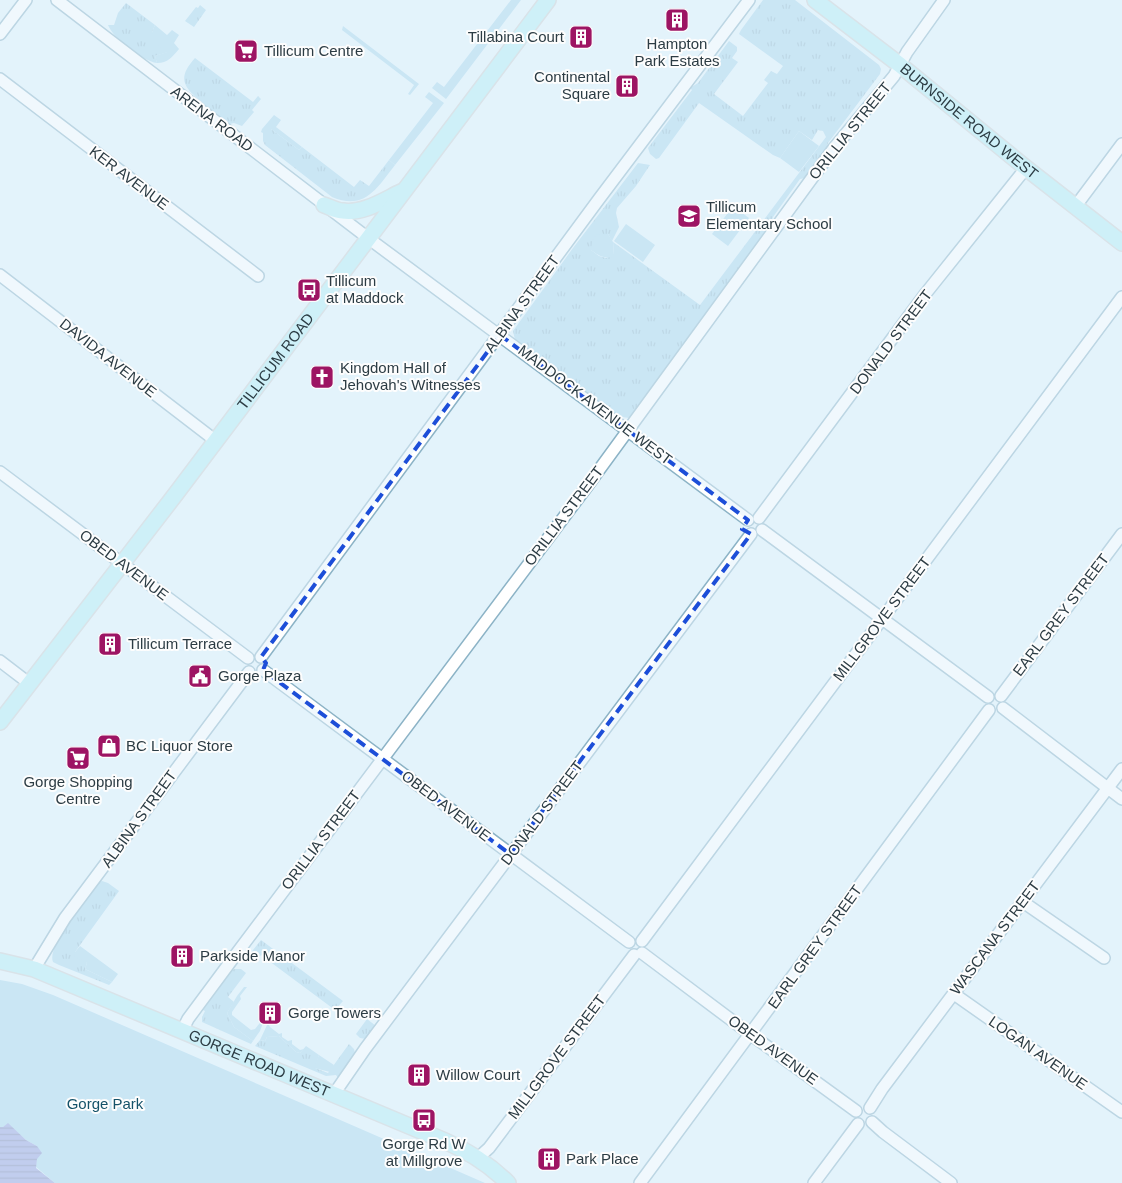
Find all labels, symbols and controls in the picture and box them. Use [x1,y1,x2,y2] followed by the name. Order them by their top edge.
[664,7,690,33] building icon: Hampton Park Estates
[568,24,594,50] building icon: Tillabina Court
[468,28,565,45] place label: Tillabina Court
[634,35,720,69] place label: Hampton Park Estates
[233,38,259,64] supermarket icon: Tillicum Centre
[264,42,363,59] place label: Tillicum Centre
[897,60,1041,182] street label: BURNSIDE ROAD WEST
[534,68,610,102] place label: Continental Square
[614,73,640,99] building icon: Continental Square
[805,79,894,183] street label: ORILLIA STREET
[168,82,257,155] street label: ARENA ROAD
[86,142,172,213] street label: KER AVENUE
[706,198,832,232] place label: Tillicum Elementary School
[676,203,702,229] school or university icon: Tillicum Elementary School
[481,252,563,356] street label: ALBINA STREET
[326,272,404,306] place label: Tillicum at Maddock
[296,277,322,303] bus stop icon: Tillicum at Maddock
[846,286,935,397] street label: DONALD STREET
[234,309,317,412] street label: TILLICUM ROAD
[57,315,160,401] street label: DAVIDA AVENUE
[515,341,676,468] street label: MADDOCK AVENUE WEST
[340,359,480,393] place label: Kingdom Hall of Jehovah's Witnesses
[309,364,335,390] church icon: Kingdom Hall of Jehovah's Witnesses
[521,463,607,569] street label: ORILLIA STREET
[77,526,172,603] street label: OBED AVENUE
[1009,550,1112,679] street label: EARL GREY STREET
[829,553,934,684] street label: MILLGROVE STREET
[97,631,123,657] building icon: Tillicum Terrace
[128,635,232,652] place label: Tillicum Terrace
[187,663,213,689] public building icon: Gorge Plaza
[218,667,302,684] place label: Gorge Plaza
[96,733,122,759] shop icon: BC Liquor Store
[126,737,233,754] place label: BC Liquor Store
[65,745,91,771] supermarket icon: Gorge Shopping Centre
[497,757,586,868] street label: DONALD STREET
[98,767,180,871] street label: ALBINA STREET
[399,767,494,844] street label: OBED AVENUE
[23,773,133,807] place label: Gorge Shopping Centre
[278,787,364,893] street label: ORILLIA STREET
[946,878,1043,998] street label: WASCANA STREET
[764,882,865,1012] street label: EARL GREY STREET
[169,943,195,969] building icon: Parkside Manor
[200,947,305,964] place label: Parkside Manor
[504,991,609,1122] street label: MILLGROVE STREET
[257,1000,283,1026] building icon: Gorge Towers
[288,1004,381,1021] place label: Gorge Towers
[725,1011,821,1088] street label: OBED AVENUE
[986,1012,1091,1093] street label: LOGAN AVENUE
[186,1026,332,1100] street label: GORGE ROAD WEST
[406,1062,432,1088] building icon: Willow Court
[436,1066,521,1083] place label: Willow Court
[67,1095,144,1112] park label: Gorge Park
[411,1107,437,1133] bus stop icon: Gorge Rd W at Millgrove
[382,1135,467,1169] place label: Gorge Rd W at Millgrove
[536,1146,562,1172] building icon: Park Place
[566,1150,639,1167] place label: Park Place

